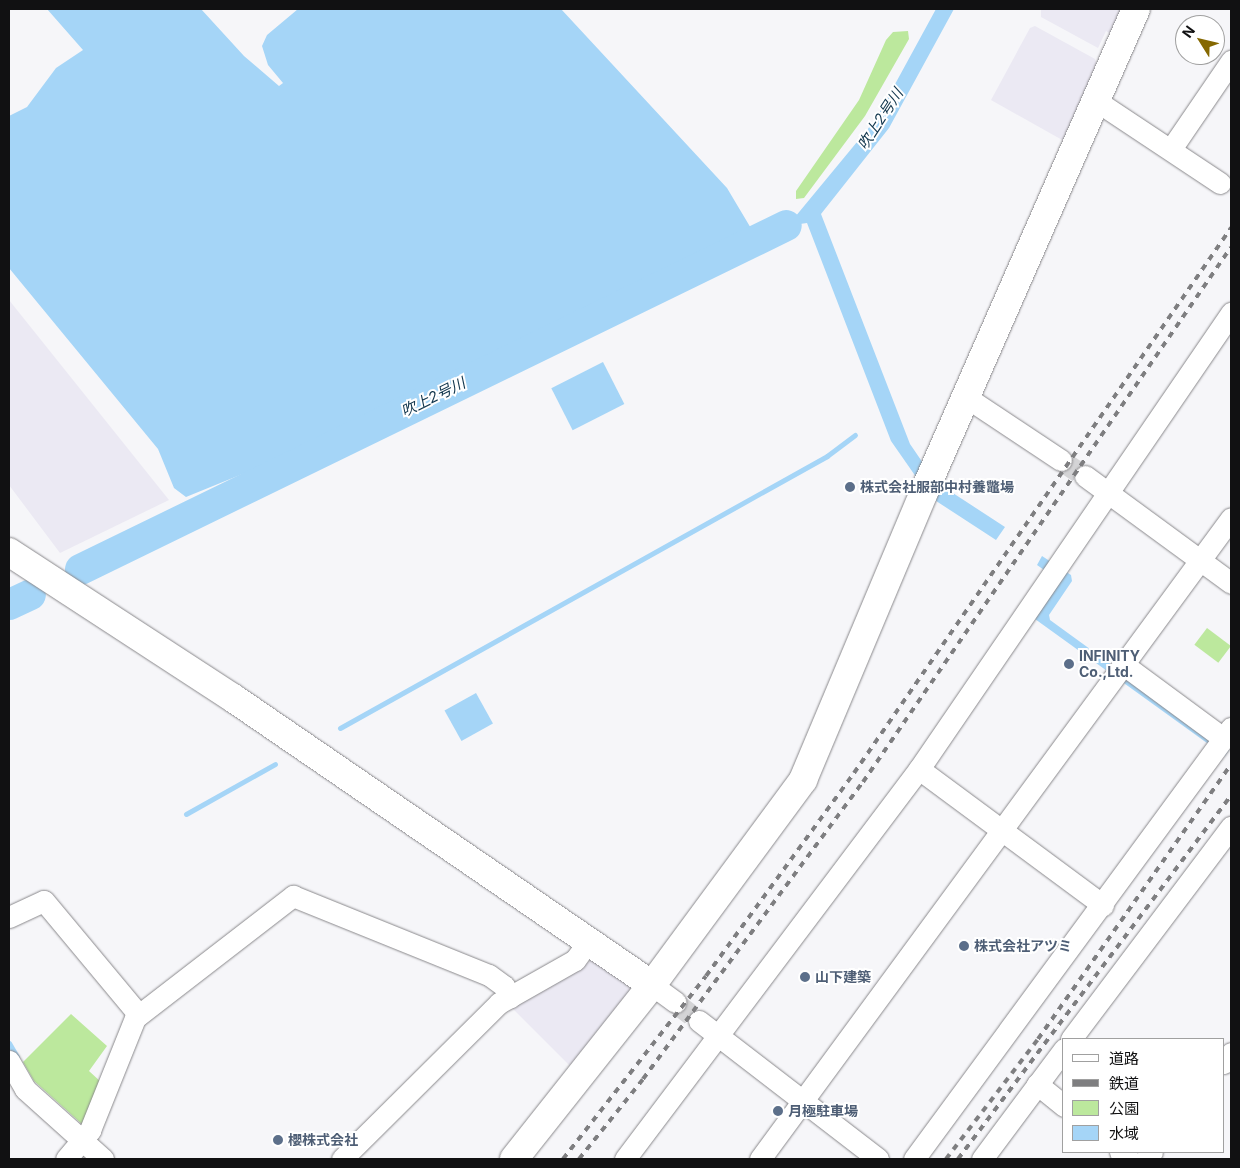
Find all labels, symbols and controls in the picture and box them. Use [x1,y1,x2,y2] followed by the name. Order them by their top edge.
[1175,15,1225,65] north arrow
[1178,22,1198,41] text: N
[854,85,906,153] water label: 吹上2号川
[398,374,468,420] water label: 吹上2号川
[860,479,1014,495] place label: 株式会社服部中村養鼈場
[844,481,856,493] marker: 株式会社服部中村養鼈場
[1079,648,1140,680] place label: INFINITY Co.,Ltd.
[1063,658,1075,670] marker: INFINITY Co.,Ltd.
[974,938,1072,954] place label: 株式会社アツミ
[958,940,970,952] marker: 株式会社アツミ
[815,969,871,985] place label: 山下建築
[799,971,811,983] marker: 山下建築
[1062,1038,1225,1153] legend
[1109,1049,1139,1068] text: 道路
[1109,1074,1139,1093] text: 鉄道
[1109,1099,1139,1118] text: 公園
[788,1103,858,1119] place label: 月極駐車場
[772,1105,784,1117] marker: 月極駐車場
[1109,1124,1139,1143] text: 水域
[288,1132,358,1148] place label: 櫻株式会社
[272,1134,284,1146] marker: 櫻株式会社

